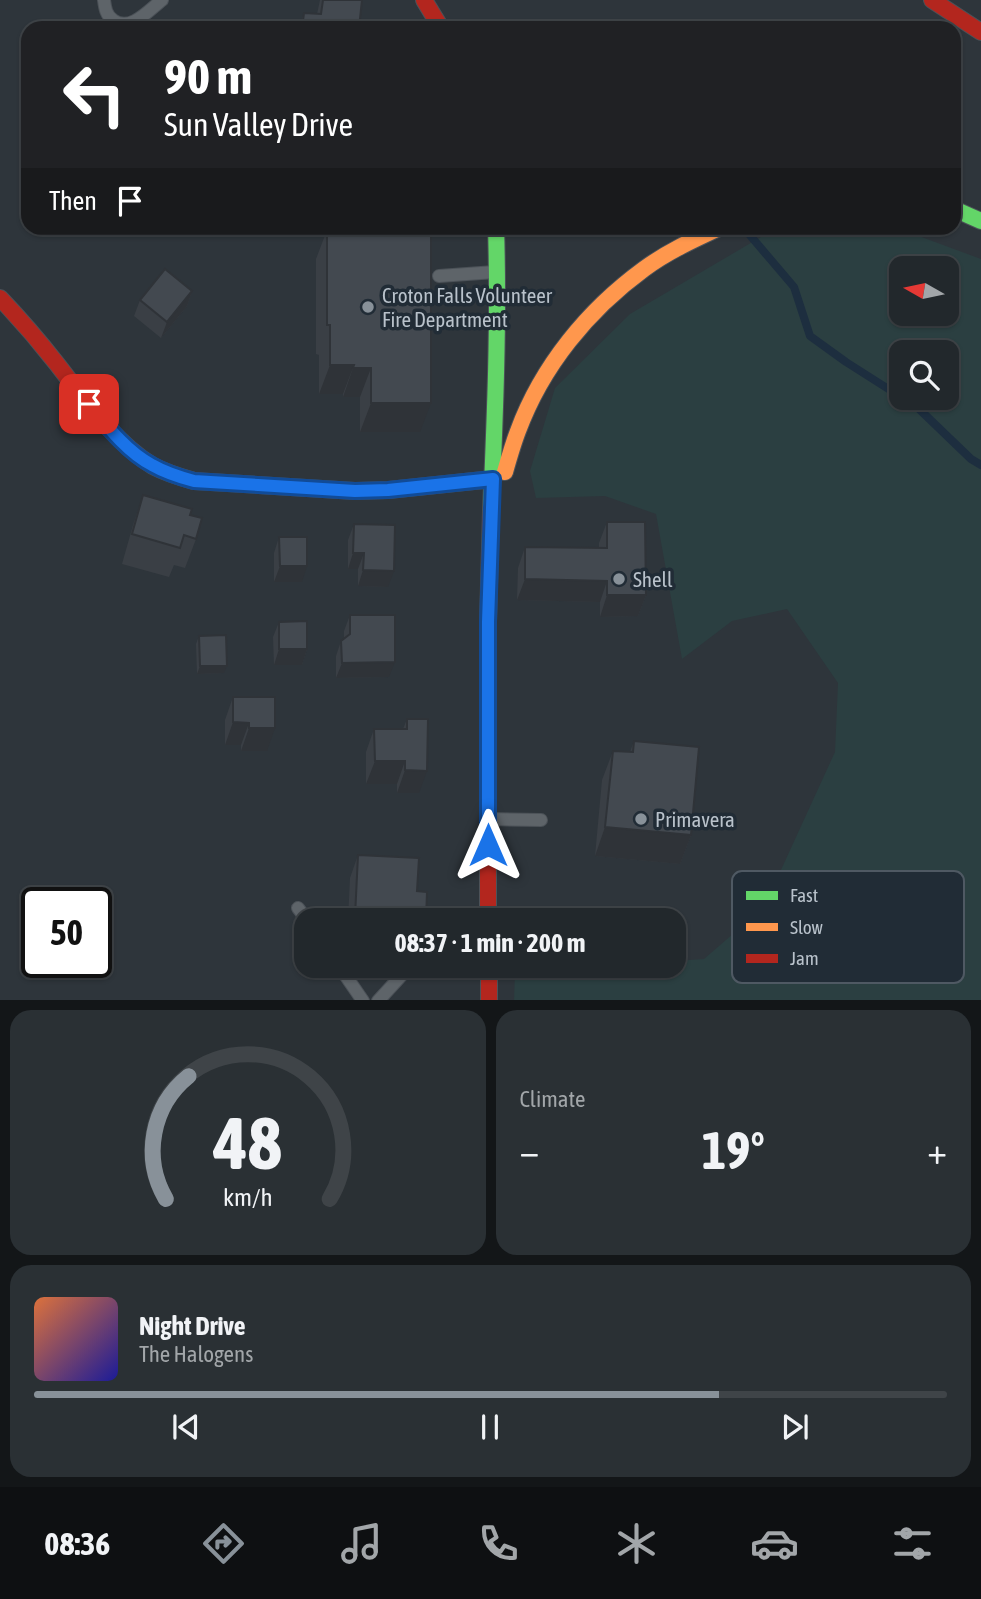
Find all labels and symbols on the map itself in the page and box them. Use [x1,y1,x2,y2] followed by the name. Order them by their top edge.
[889,256,959,326] north arrow
[382,283,553,331] place label: Croton Falls Volunteer Fire Department
[360,299,376,315] marker: Croton Falls Volunteer Fire Department
[59,374,119,434] pin
[633,567,673,591] place label: Shell
[611,571,627,587] marker: Shell
[655,807,735,831] place label: Primavera
[451,808,525,882] position arrow
[633,811,649,827] marker: Primavera
[732,871,964,983] legend
[790,884,818,906] text: Fast
[21,887,112,978] speed limit sign: 50
[790,916,824,938] text: Slow
[790,947,819,969] text: Jam

